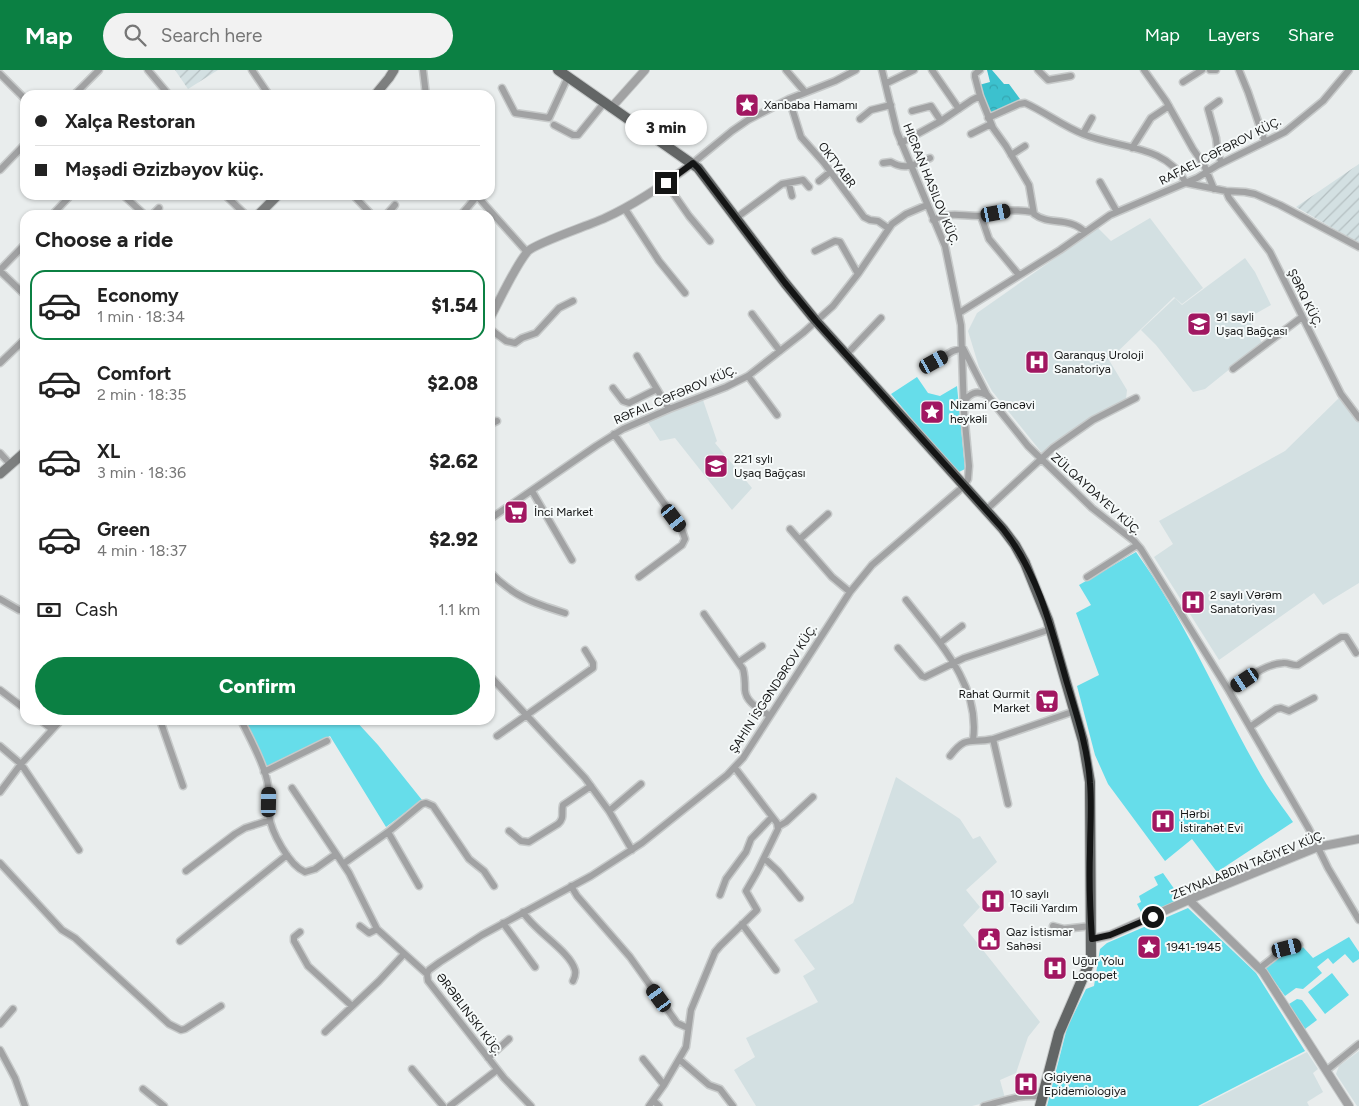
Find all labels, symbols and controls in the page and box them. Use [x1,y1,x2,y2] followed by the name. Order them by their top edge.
[103,13,453,58] search box
[25,21,73,50] text: Map
[121,21,149,49] icon: search
[161,24,262,47] text: Search here
[1145,24,1180,46] text: Map
[1208,24,1260,46] text: Layers
[1288,24,1334,46] text: Share
[734,92,760,118] place icon: Xanbaba Hamamı
[764,98,858,112] place label: Xanbaba Hamamı
[65,110,195,133] text: Xalça Restoran
[625,111,707,146] callout: 3 min
[1157,114,1283,188] street label: RAFAEL CƏFƏROV KÜÇ.
[646,118,686,137] text: 3 min
[900,121,962,247] street label: HICRAN HASILOV KÜÇ.
[815,139,859,191] street label: OKTYABR
[65,158,264,181] text: Məşədi Əzizbəyov küç.
[655,172,677,194] route end
[979,203,1012,223] car
[35,226,173,253] text: Choose a ride
[1285,267,1325,329] street label: ŞƏRQ KÜÇ.
[37,283,82,328] icon: car
[97,284,179,307] text: Economy
[431,294,478,317] text: $1.54
[97,307,185,326] text: 1 min · 18:34
[1216,310,1288,338] place label: 91 sayli Uşaq Bağçası
[1186,311,1212,337] school or university icon: 91 sayli Uşaq Bağçası
[917,348,950,376] car
[1054,348,1144,376] place label: Qaranquş Uroloji Sanatoriya
[1024,349,1050,375] hospital icon: Qaranquş Uroloji Sanatoriya
[37,361,82,406] icon: car
[97,362,172,385] text: Comfort
[612,363,738,427] street label: RƏFAIL CƏFƏROV KÜÇ.
[427,372,478,395] text: $2.08
[97,385,187,404] text: 2 min · 18:35
[950,398,1035,426] place label: Nizami Gəncəvi heykəli
[919,399,945,425] place icon: Nizami Gəncəvi heykəli
[37,439,82,484] icon: car
[97,440,120,463] text: XL
[429,450,478,473] text: $2.62
[1048,450,1144,538] street label: ZÜLQAYDAYEV KÜÇ.
[734,452,806,480] place label: 221 sylı Uşaq Bağçası
[703,453,729,479] school or university icon: 221 sylı Uşaq Bağçası
[97,463,186,482] text: 3 min · 18:36
[503,499,529,525] supermarket icon: İnci Market
[658,502,689,534] car
[534,505,594,519] place label: İnci Market
[37,517,82,562] icon: car
[97,518,150,541] text: Green
[429,528,478,551] text: $2.92
[97,541,187,560] text: 4 min · 18:37
[1210,588,1282,616] place label: 2 saylı Vərəm Sanatoriyası
[1180,589,1206,615] hospital icon: 2 saylı Vərəm Sanatoriyası
[35,596,63,624] icon: cash
[75,598,118,621] text: Cash
[438,600,480,619] text: 1.1 km
[726,622,820,756] street label: ŞAHIN İSGƏNDƏROV KÜÇ.
[35,657,480,715] button: Confirm
[1228,665,1261,695] car
[958,687,1030,715] place label: Rahat Qurmit Market
[1034,688,1060,714] supermarket icon: Rahat Qurmit Market
[261,787,276,817] car
[1180,807,1243,835] place label: Hərbi İstirahət Evi
[1150,808,1176,834] hospital icon: Hərbi İstirahət Evi
[1169,828,1327,902] street label: ZEYNALABDIN TAĞIYEV KÜÇ.
[1010,887,1078,915] place label: 10 saylı Təcili Yardım
[980,888,1006,914] hospital icon: 10 saylı Təcili Yardım
[1142,906,1164,928] route start
[1006,925,1072,953] place label: Qaz İstismar Sahəsi
[976,926,1002,952] public building icon: Qaz İstismar Sahəsi
[1136,934,1162,960] place icon: 1941-1945
[1270,937,1303,959] car
[1166,940,1221,954] place label: 1941-1945
[1072,954,1124,982] place label: Uğur Yolu Loqopet
[1042,955,1068,981] hospital icon: Uğur Yolu Loqopet
[433,970,505,1058] street label: ƏRƏBLINSKI KÜÇ.
[644,981,673,1015] car
[1044,1070,1126,1098] place label: Gigiyena Epidemiologiya
[1013,1071,1039,1097] hospital icon: Gigiyena Epidemiologiya

